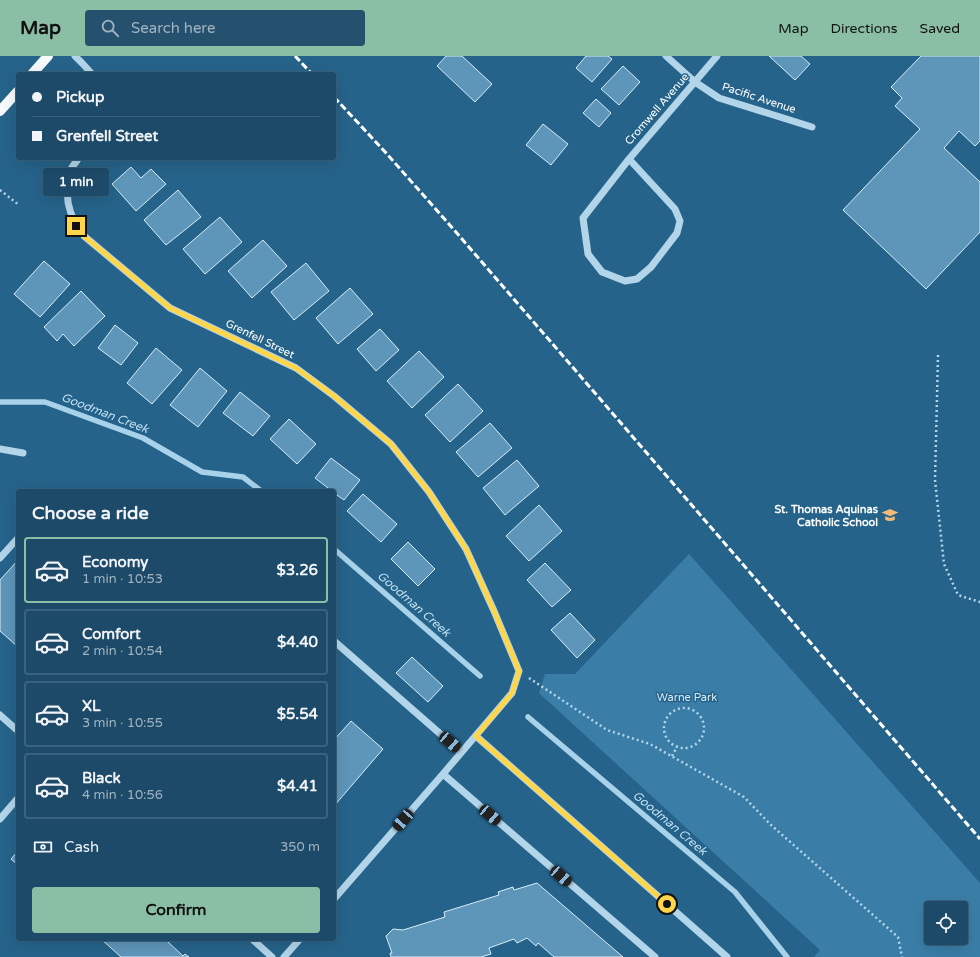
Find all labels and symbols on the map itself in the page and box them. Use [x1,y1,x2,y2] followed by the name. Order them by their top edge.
[622,70,692,148] street label: Cromwell Avenue
[720,80,798,116] street label: Pacific Avenue
[43,168,109,196] callout: 1 min
[67,217,85,235] route end
[223,317,297,361] street label: Grenfell Street
[59,390,152,437] water label: Goodman Creek
[774,503,879,529] place label: St. Thomas Aquinas Catholic School
[881,506,899,524] school or university icon: St. Thomas Aquinas Catholic School
[375,568,454,640] water label: Goodman Creek
[657,691,717,704] park label: Warne Park
[437,730,463,754] car
[630,788,711,859] water label: Goodman Creek
[477,803,503,827] car
[391,807,415,833] car
[548,864,574,888] car
[658,895,676,913] route start

